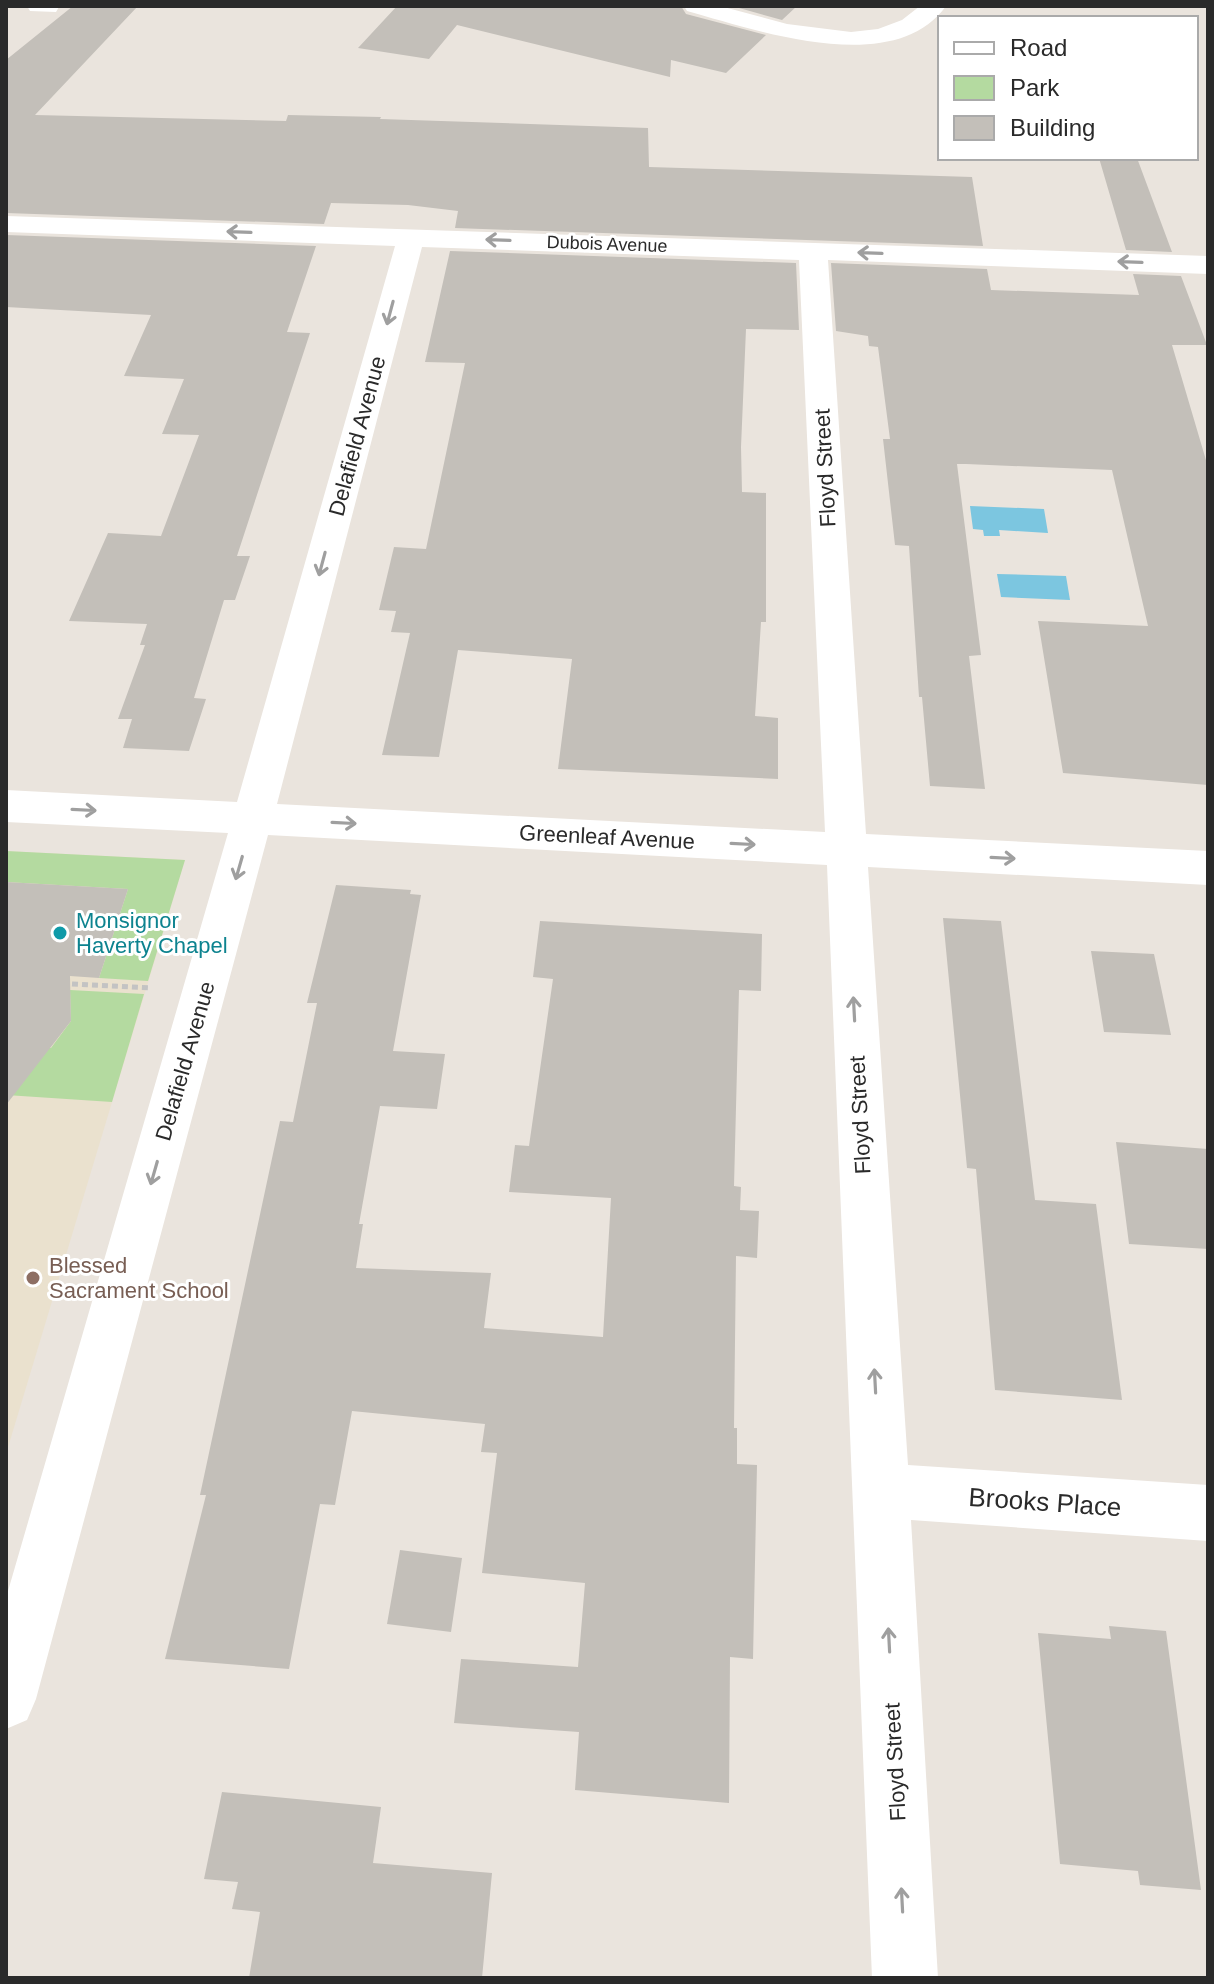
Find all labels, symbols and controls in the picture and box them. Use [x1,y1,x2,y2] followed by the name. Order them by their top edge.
[938,16,1198,160] legend
[1010,34,1067,61] text: Road
[1010,74,1060,101] text: Park
[1010,114,1095,141] text: Building
[226,224,253,239] one-way arrow
[546,232,668,256] street label: Dubois Avenue
[485,233,512,248] one-way arrow
[857,246,884,261] one-way arrow
[1117,255,1144,270] one-way arrow
[382,299,397,325] one-way arrow
[324,353,390,519] street label: Delafield Avenue
[809,408,841,528] street label: Floyd Street
[314,550,329,576] one-way arrow
[70,803,97,818] one-way arrow
[330,816,357,831] one-way arrow
[519,820,695,854] street label: Greenleaf Avenue
[729,837,756,852] one-way arrow
[989,850,1016,865] one-way arrow
[231,855,246,881] one-way arrow
[76,908,228,958] place label: Monsignor Haverty Chapel
[51,924,69,942] marker: Monsignor Haverty Chapel
[150,978,220,1144] street label: Delafield Avenue
[846,996,861,1023] one-way arrow
[844,1055,876,1175] street label: Floyd Street
[145,1159,160,1185] one-way arrow
[49,1253,229,1303] place label: Blessed Sacrament School
[24,1269,42,1287] marker: Blessed Sacrament School
[868,1368,883,1395] one-way arrow
[968,1482,1122,1522] street label: Brooks Place
[881,1627,896,1654] one-way arrow
[879,1702,911,1822] street label: Floyd Street
[894,1887,909,1914] one-way arrow

